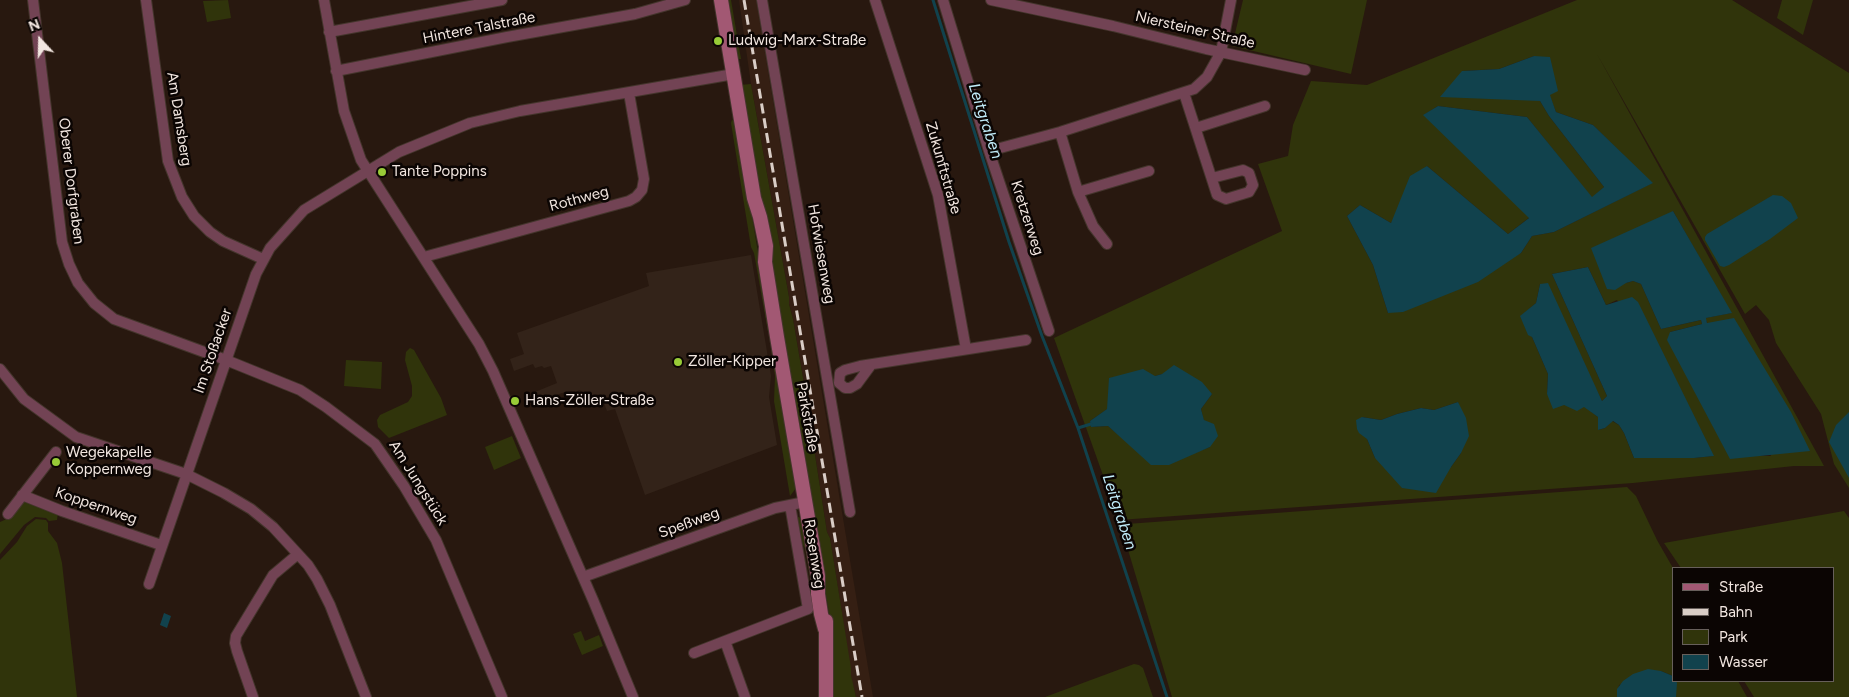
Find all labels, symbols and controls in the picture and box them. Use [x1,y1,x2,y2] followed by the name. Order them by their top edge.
[1133,7,1257,53] street label: Niersteiner Straße
[421,8,537,48] street label: Hintere Talstraße
[15,15,65,65] north arrow
[26,16,43,35] text: N
[728,32,866,50] place label: Ludwig-Marx-Straße
[712,35,724,47] marker: Ludwig-Marx-Straße
[163,71,195,167] street label: Am Damsberg
[964,81,1006,161] water label: Leitgraben
[54,117,88,245] street label: Oberer Dorfgraben
[921,120,965,216] street label: Zukunftstraße
[392,163,487,181] place label: Tante Poppins
[376,166,388,178] marker: Tante Poppins
[1007,178,1047,258] street label: Kretzerweg
[547,182,611,216] street label: Rothweg
[803,203,839,305] street label: Hofwiesenweg
[190,306,236,396] street label: Im Stoßacker
[688,353,776,371] place label: Zöller-Kipper
[672,356,684,368] marker: Zöller-Kipper
[792,381,822,453] street label: Parkstraße
[525,392,654,410] place label: Hans-Zöller-Straße
[509,395,521,407] marker: Hans-Zöller-Straße
[385,437,451,529] street label: Am Jungstück
[66,444,152,479] place label: Wegekapelle Koppernweg
[50,456,62,468] marker: Wegekapelle Koppernweg
[1098,472,1140,552] water label: Leitgraben
[53,484,139,528] street label: Koppernweg
[656,504,722,542] street label: Speßweg
[800,518,828,590] street label: Rosenweg
[1672,567,1834,682] legend
[1719,578,1763,596] text: Straße
[1719,603,1753,621] text: Bahn
[1719,628,1748,646] text: Park
[1719,653,1768,671] text: Wasser

